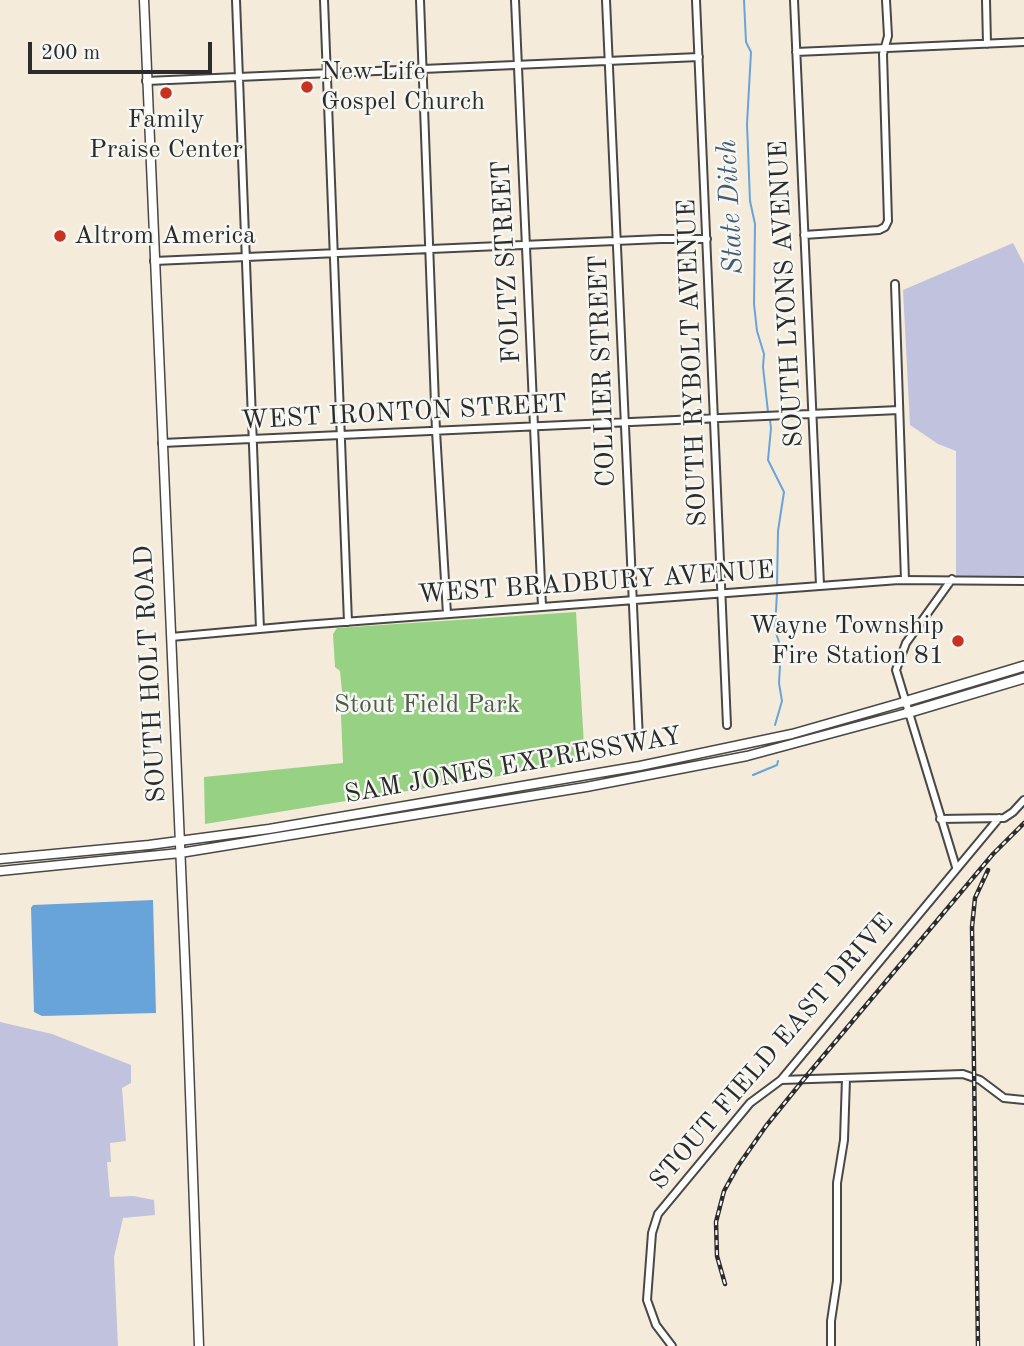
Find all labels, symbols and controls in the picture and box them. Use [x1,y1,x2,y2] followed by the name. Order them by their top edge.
[32,28,215,72] scale bar
[41,43,100,64] text: 200 m
[321,56,485,118] place label: New Life Gospel Church
[299,79,315,95] marker: New Life Gospel Church
[158,85,174,101] marker: Family Praise Center
[89,104,243,166] place label: Family Praise Center
[711,139,751,275] water label: State Ditch
[763,140,811,448] street label: SOUTH LYONS AVENUE
[486,159,528,365] street label: FOLTZ STREET
[672,199,714,527] street label: SOUTH RYBOLT AVENUE
[74,220,256,252] place label: Altrom America
[52,228,68,244] marker: Altrom America
[583,254,623,488] street label: COLLIER STREET
[240,389,568,437] street label: WEST IRONTON STREET
[129,545,173,803] street label: SOUTH HOLT ROAD
[417,555,775,611] street label: WEST BRADBURY AVENUE
[749,610,944,672] place label: Wayne Township Fire Station 81
[950,633,966,649] marker: Wayne Township Fire Station 81
[334,689,520,721] park label: Stout Field Park
[342,721,684,811] street label: SAM JONES EXPRESSWAY
[643,907,901,1197] street label: STOUT FIELD EAST DRIVE

